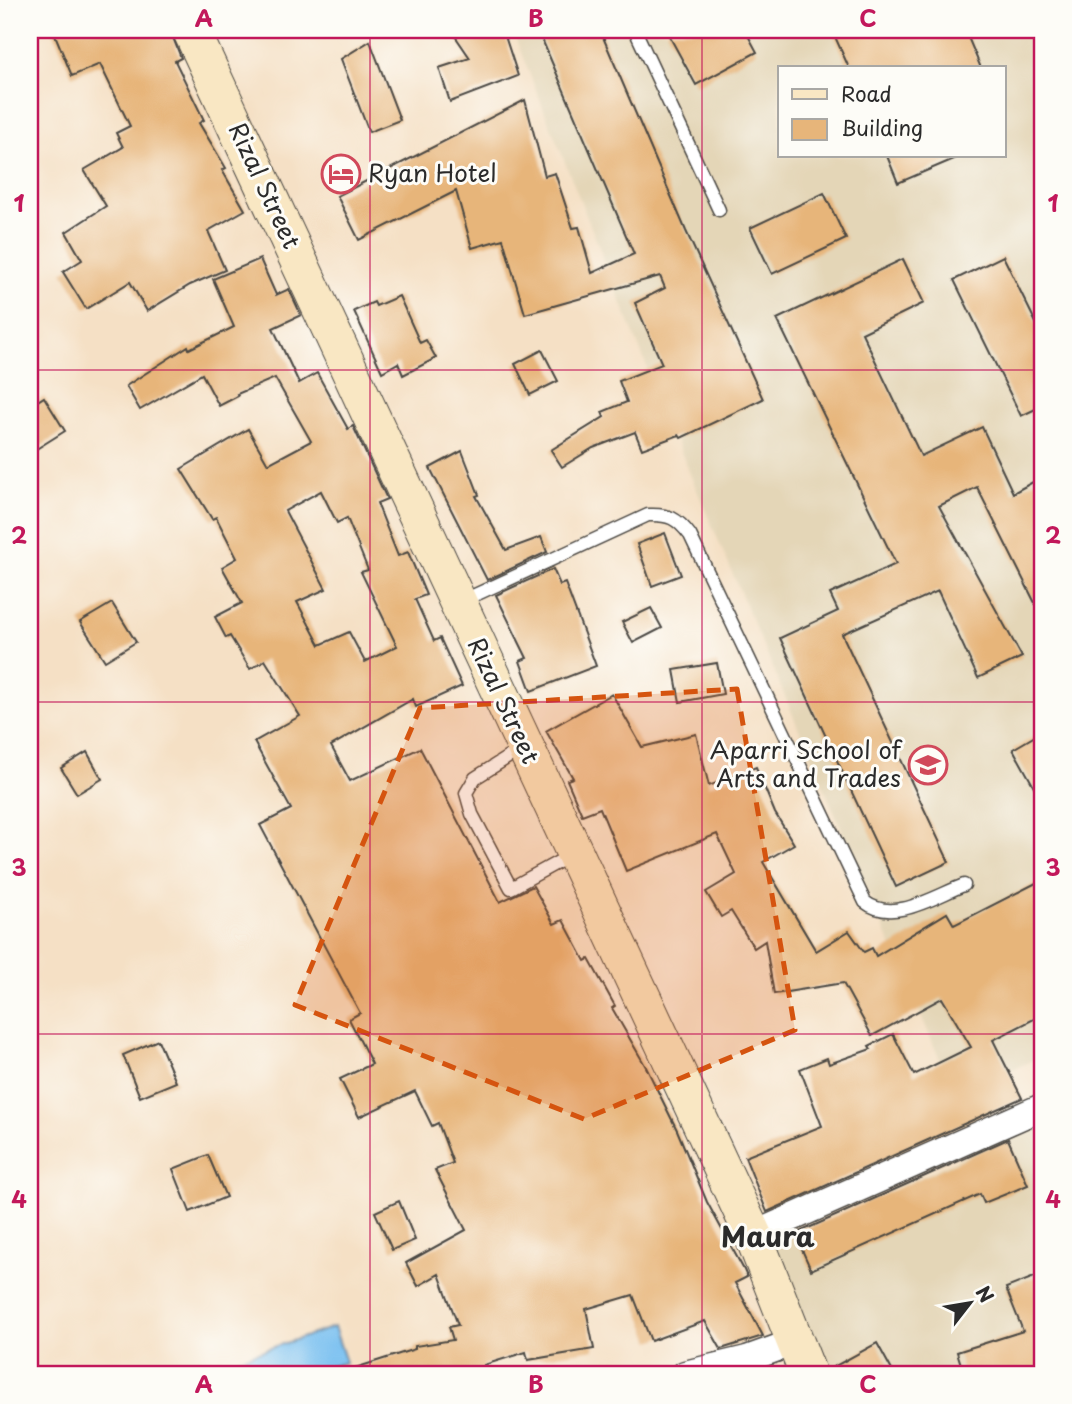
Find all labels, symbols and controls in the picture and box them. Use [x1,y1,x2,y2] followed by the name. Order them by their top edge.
[195,0,213,35] text: A
[528,0,544,35] text: B
[859,0,877,35] text: C
[778,66,1006,158] legend
[841,77,892,109] text: Road
[841,111,923,143] text: Building
[221,116,311,254] street label: Rizal Street
[320,153,362,195] hotel icon: Ryan Hotel
[368,154,497,190] place label: Ryan Hotel
[14,185,25,220] text: 1
[1048,185,1059,220] text: 1
[11,517,27,552] text: 2
[1045,517,1061,552] text: 2
[460,631,550,769] street label: Rizal Street
[710,731,902,795] place label: Aparri School of Arts and Trades
[907,744,949,786] school or university icon: Aparri School of Arts and Trades
[11,849,27,884] text: 3
[1045,849,1061,884] text: 3
[11,1181,27,1216] text: 4
[1045,1181,1061,1216] text: 4
[721,1214,815,1257] district label: Maura
[936,1268,1006,1338] north arrow
[970,1280,1001,1307] text: N
[195,1366,213,1401] text: A
[528,1366,544,1401] text: B
[859,1366,877,1401] text: C

